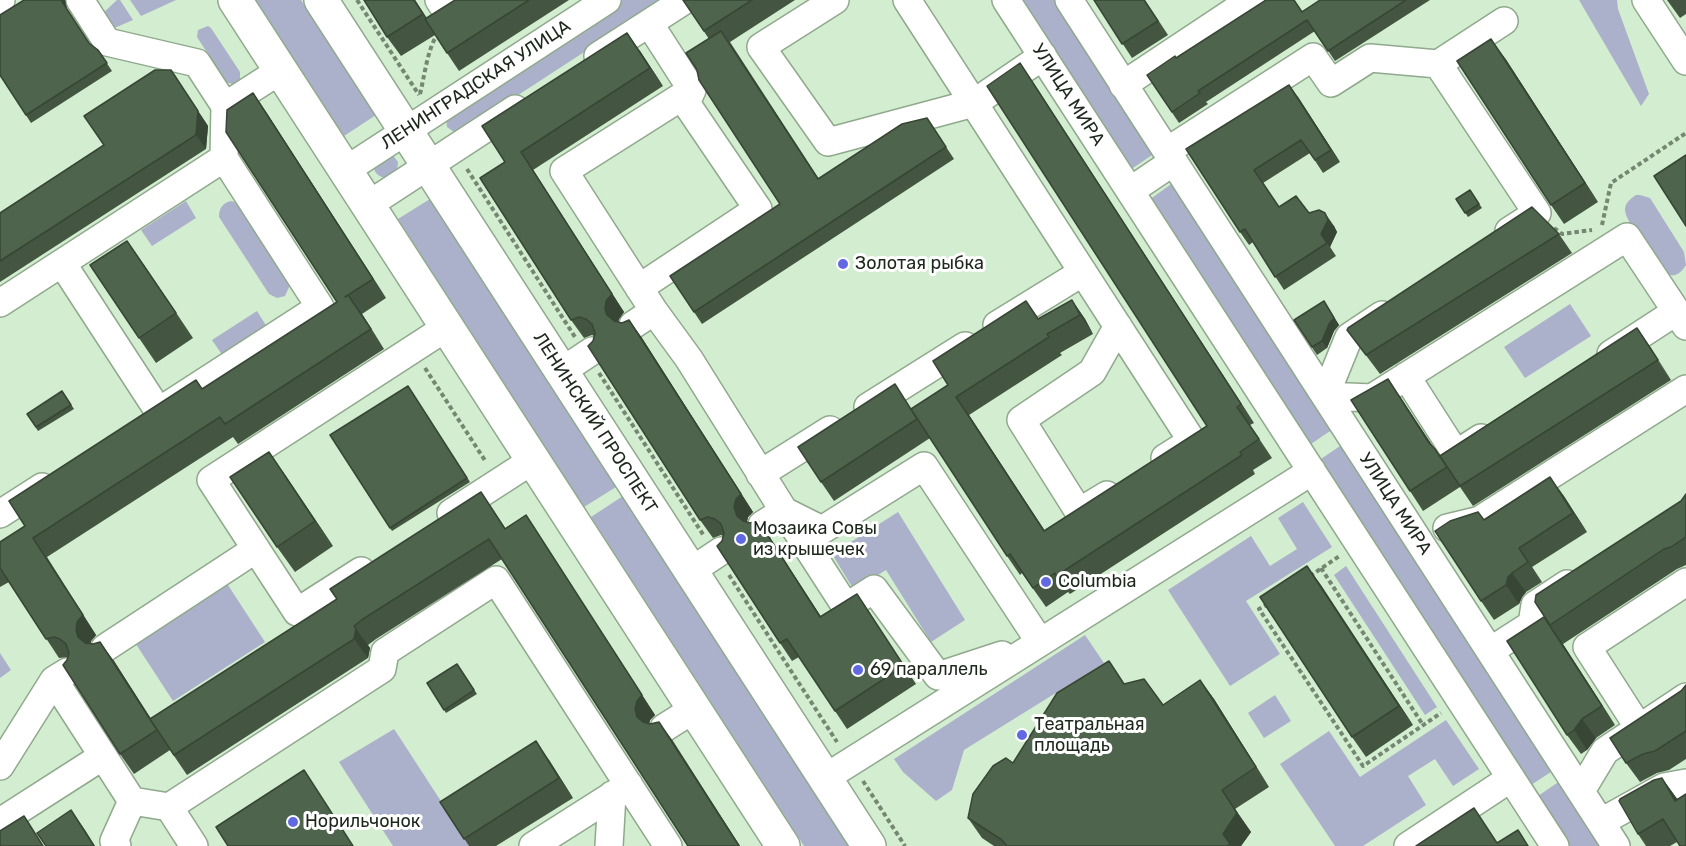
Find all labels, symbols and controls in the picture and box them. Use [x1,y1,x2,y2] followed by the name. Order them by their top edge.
[377,16,575,154] street label: ЛЕНИНГРАДСКАЯ УЛИЦА
[1027,40,1109,150] street label: УЛИЦА МИРА
[855,253,984,275] place label: Золотая рыбка
[836,257,850,271] marker: Золотая рыбка
[528,328,662,518] street label: ЛЕНИНСКИЙ ПРОСПЕКТ
[1354,449,1436,559] street label: УЛИЦА МИРА
[753,518,877,560] place label: Мозаика Совы из крышечек
[734,532,748,546] marker: Мозаика Совы из крышечек
[1058,571,1137,593] place label: Columbia
[1039,575,1053,589] marker: Columbia
[870,659,988,681] place label: 69 параллель
[851,663,865,677] marker: 69 параллель
[1034,714,1144,756] place label: Театральная площадь
[1015,728,1029,742] marker: Театральная площадь
[305,811,421,833] place label: Норильчонок
[286,815,300,829] marker: Норильчонок

